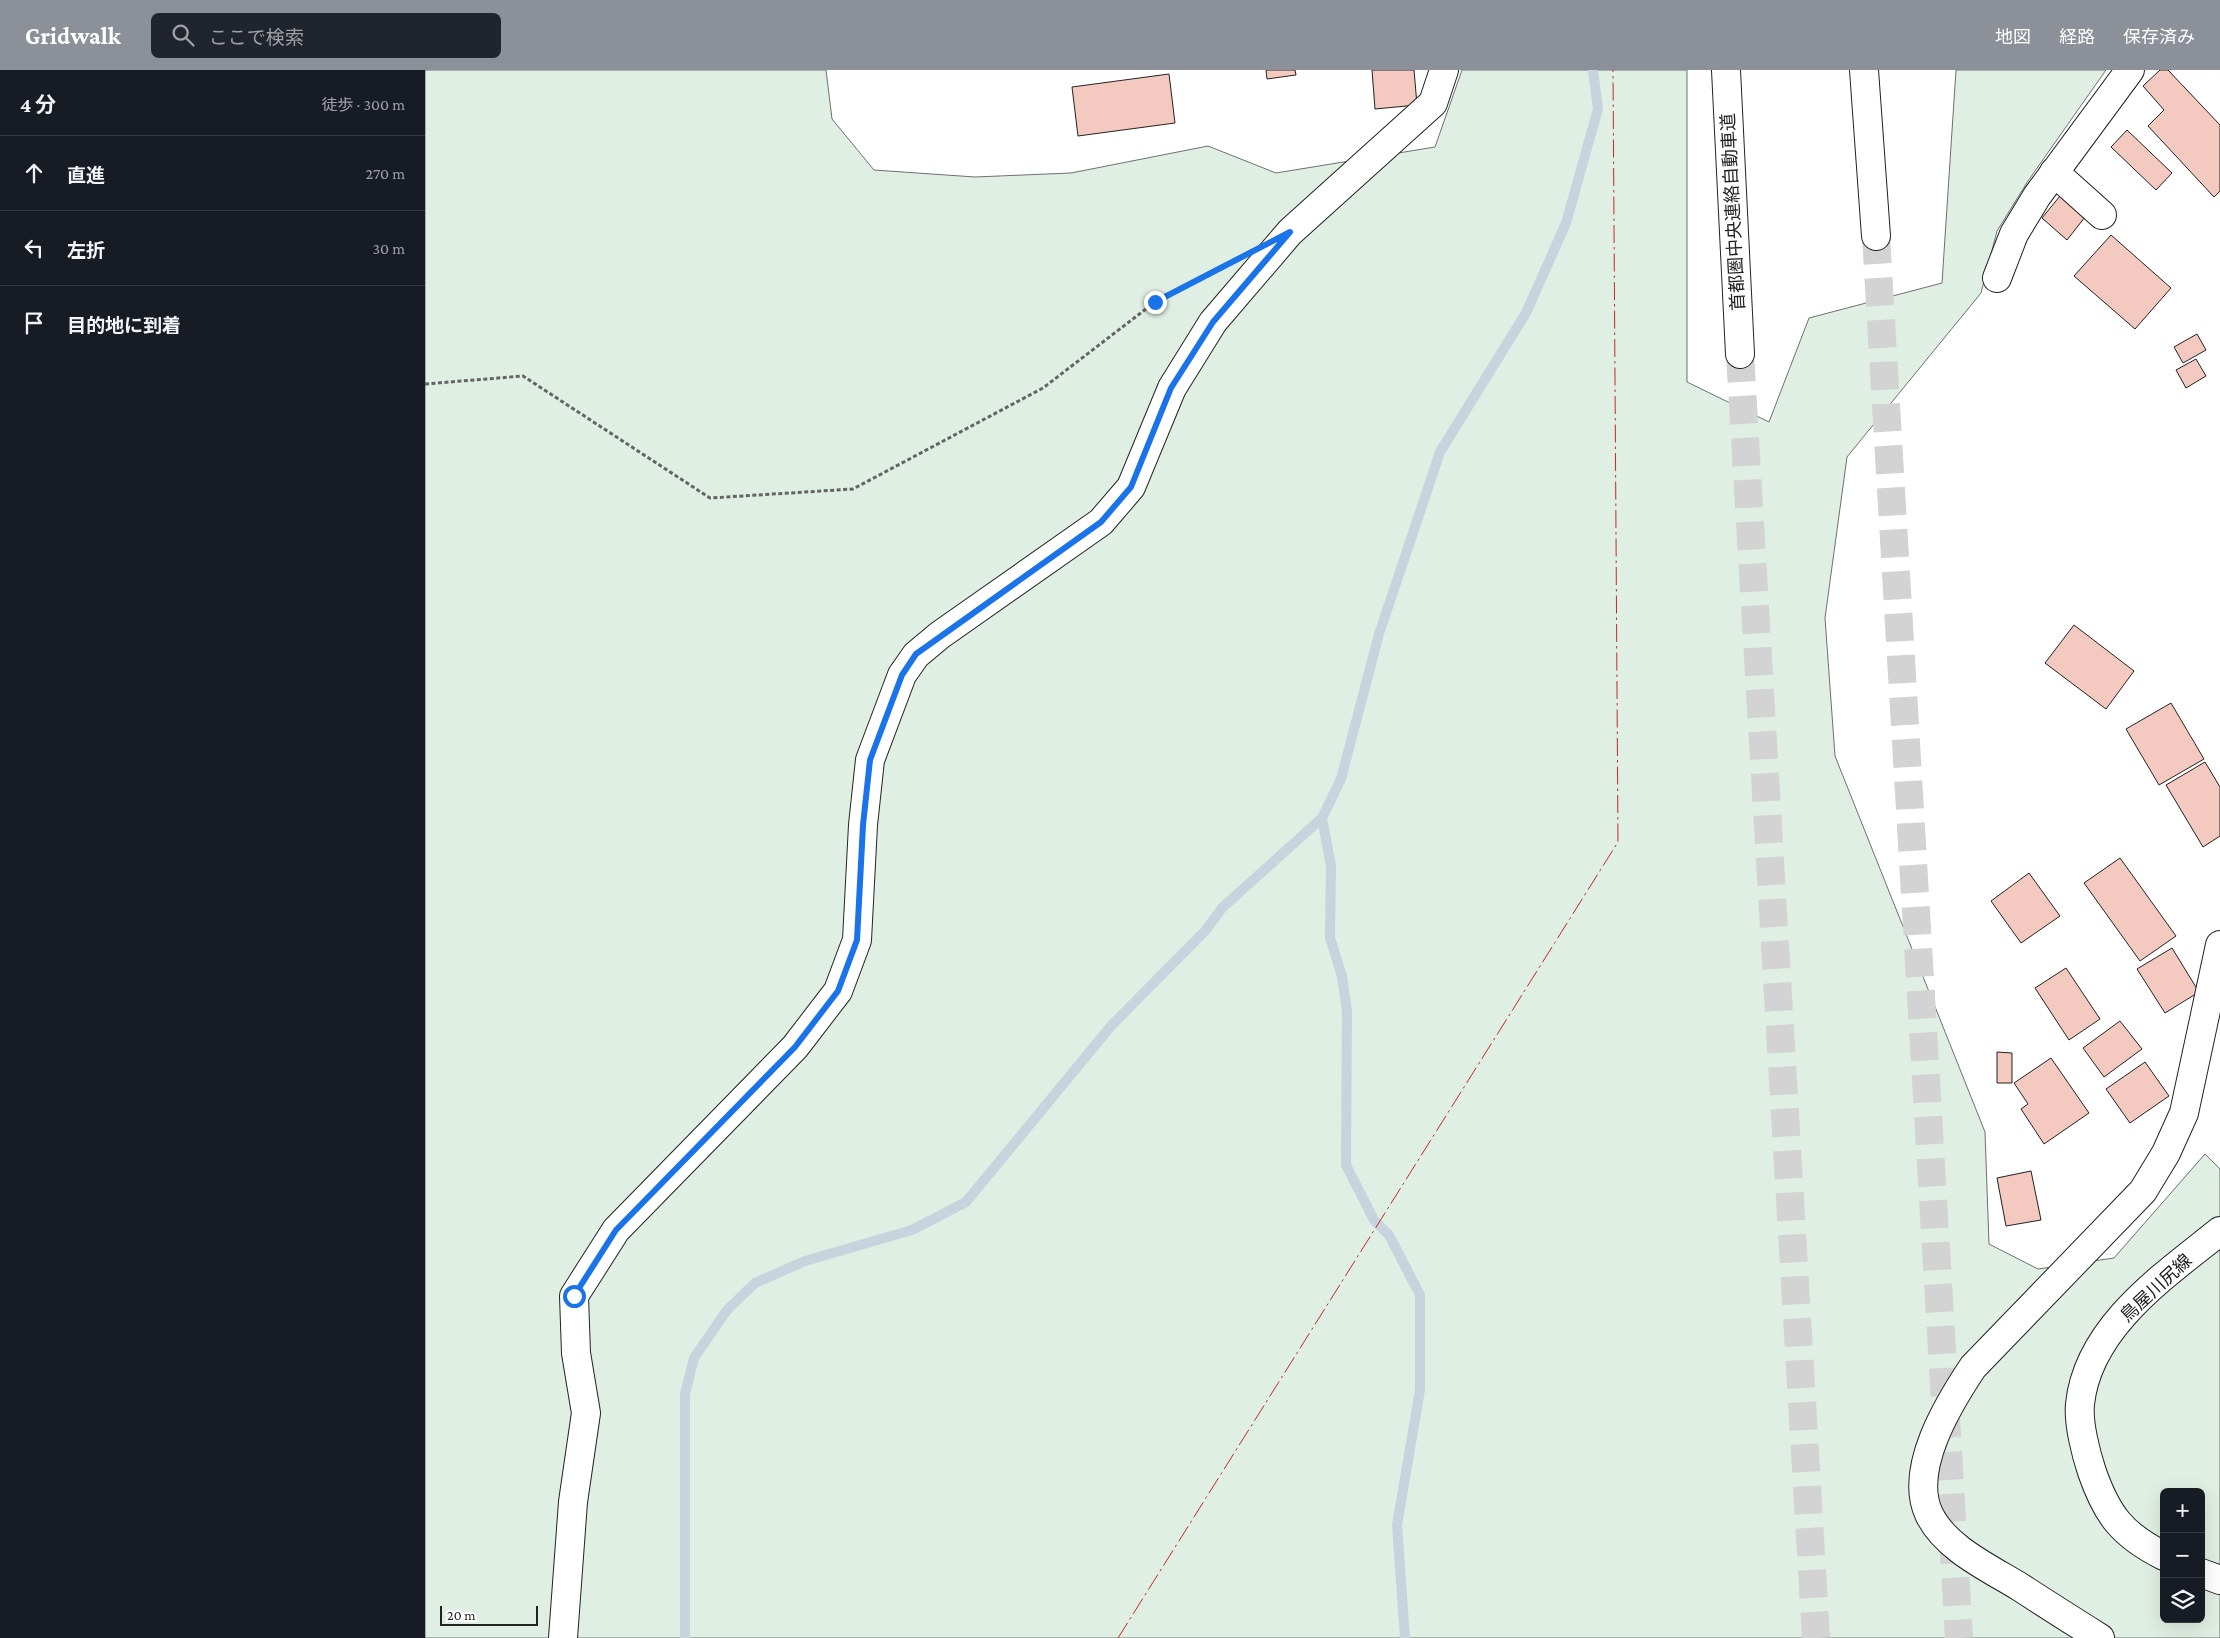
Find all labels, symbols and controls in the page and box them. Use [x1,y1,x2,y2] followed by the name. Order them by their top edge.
[151,13,501,58] search box
[169,21,197,49] icon: search
[25,22,121,49] text: Gridwalk
[209,27,304,48] text: ここで検索
[1995,27,2031,47] text: 地図
[2059,27,2095,47] text: 経路
[2123,27,2195,47] text: 保存済み
[20,93,56,117] text: 4 分
[322,96,405,113] text: 徒歩 · 300 m
[1718,113,1748,311] street label: 首都圏中央連絡自動車道
[20,159,48,187] icon: ahead
[67,165,105,186] text: 直進
[366,165,405,182] text: 270 m
[20,234,48,262] icon: left
[67,240,105,261] text: 左折
[373,240,405,257] text: 30 m
[1144,291,1167,314] route end
[20,309,48,337] icon: arrive
[67,315,181,336] text: 目的地に到着
[2116,1250,2196,1326] street label: 鳥屋川尻線
[563,1285,586,1308] route start
[2160,1488,2205,1623] map controls
[2160,1488,2205,1533] button: +
[2160,1533,2205,1578] button: −
[2160,1578,2205,1623] button: layers
[440,1603,537,1626] scale bar
[447,1607,475,1623] text: 20 m

